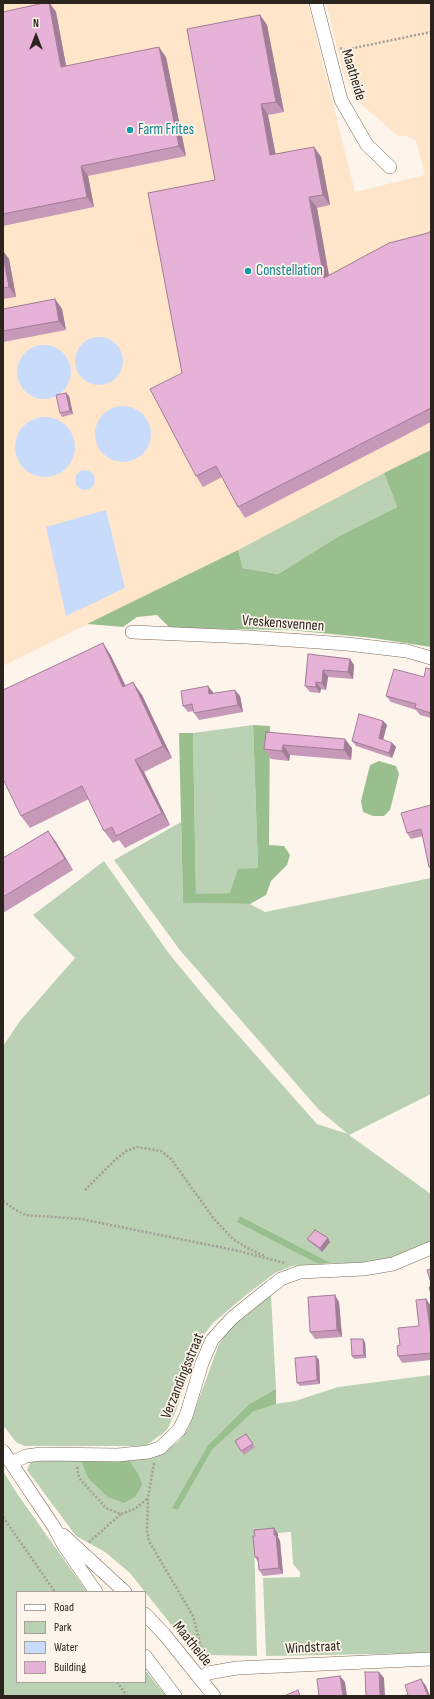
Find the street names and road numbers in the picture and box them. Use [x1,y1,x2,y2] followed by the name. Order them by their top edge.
[337,47,369,103] street label: Maatheide
[241,612,325,636] street label: Vreskensvennen
[158,1330,208,1422] street label: Verzandingsstraat
[168,1618,216,1670] street label: Maatheide
[285,1638,341,1658] street label: Windstraat

